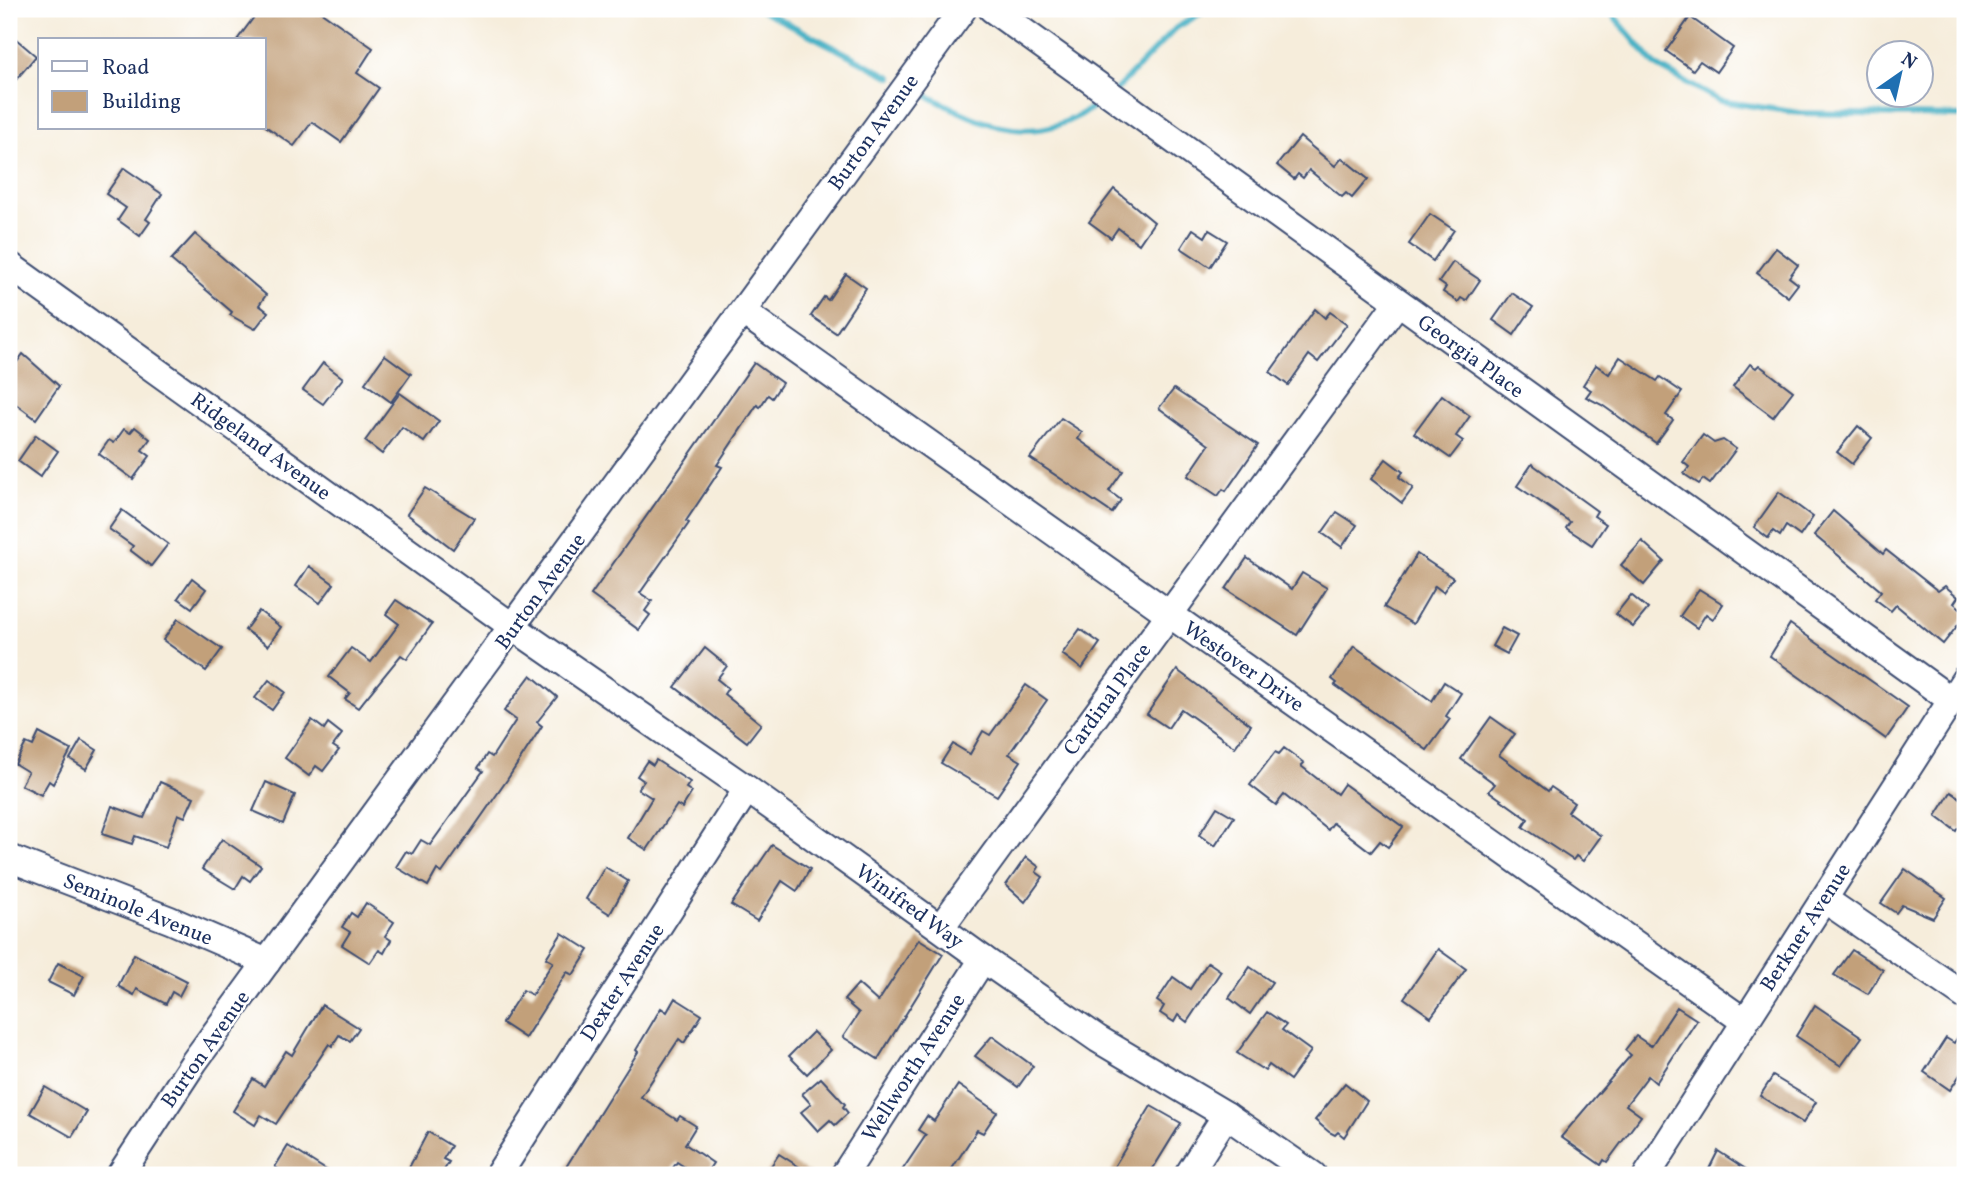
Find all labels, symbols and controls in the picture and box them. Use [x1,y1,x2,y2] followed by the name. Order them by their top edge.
[38,38,266,130] legend
[1866,38,1936,108] north arrow
[1895,47,1922,76] text: N
[102,54,149,83] text: Road
[822,69,926,197] street label: Burton Avenue
[102,88,181,117] text: Building
[1411,309,1529,406] street label: Georgia Place
[184,386,336,508] street label: Ridgeland Avenue
[489,528,593,656] street label: Burton Avenue
[1177,615,1309,720] street label: Westover Drive
[1057,638,1159,762] street label: Cardinal Place
[849,858,970,957] street label: Winifred Way
[1754,858,1859,998] street label: Berkner Avenue
[58,867,217,954] street label: Seminole Avenue
[574,918,672,1047] street label: Dexter Avenue
[155,985,258,1114] street label: Burton Avenue
[856,988,973,1147] street label: Wellworth Avenue

